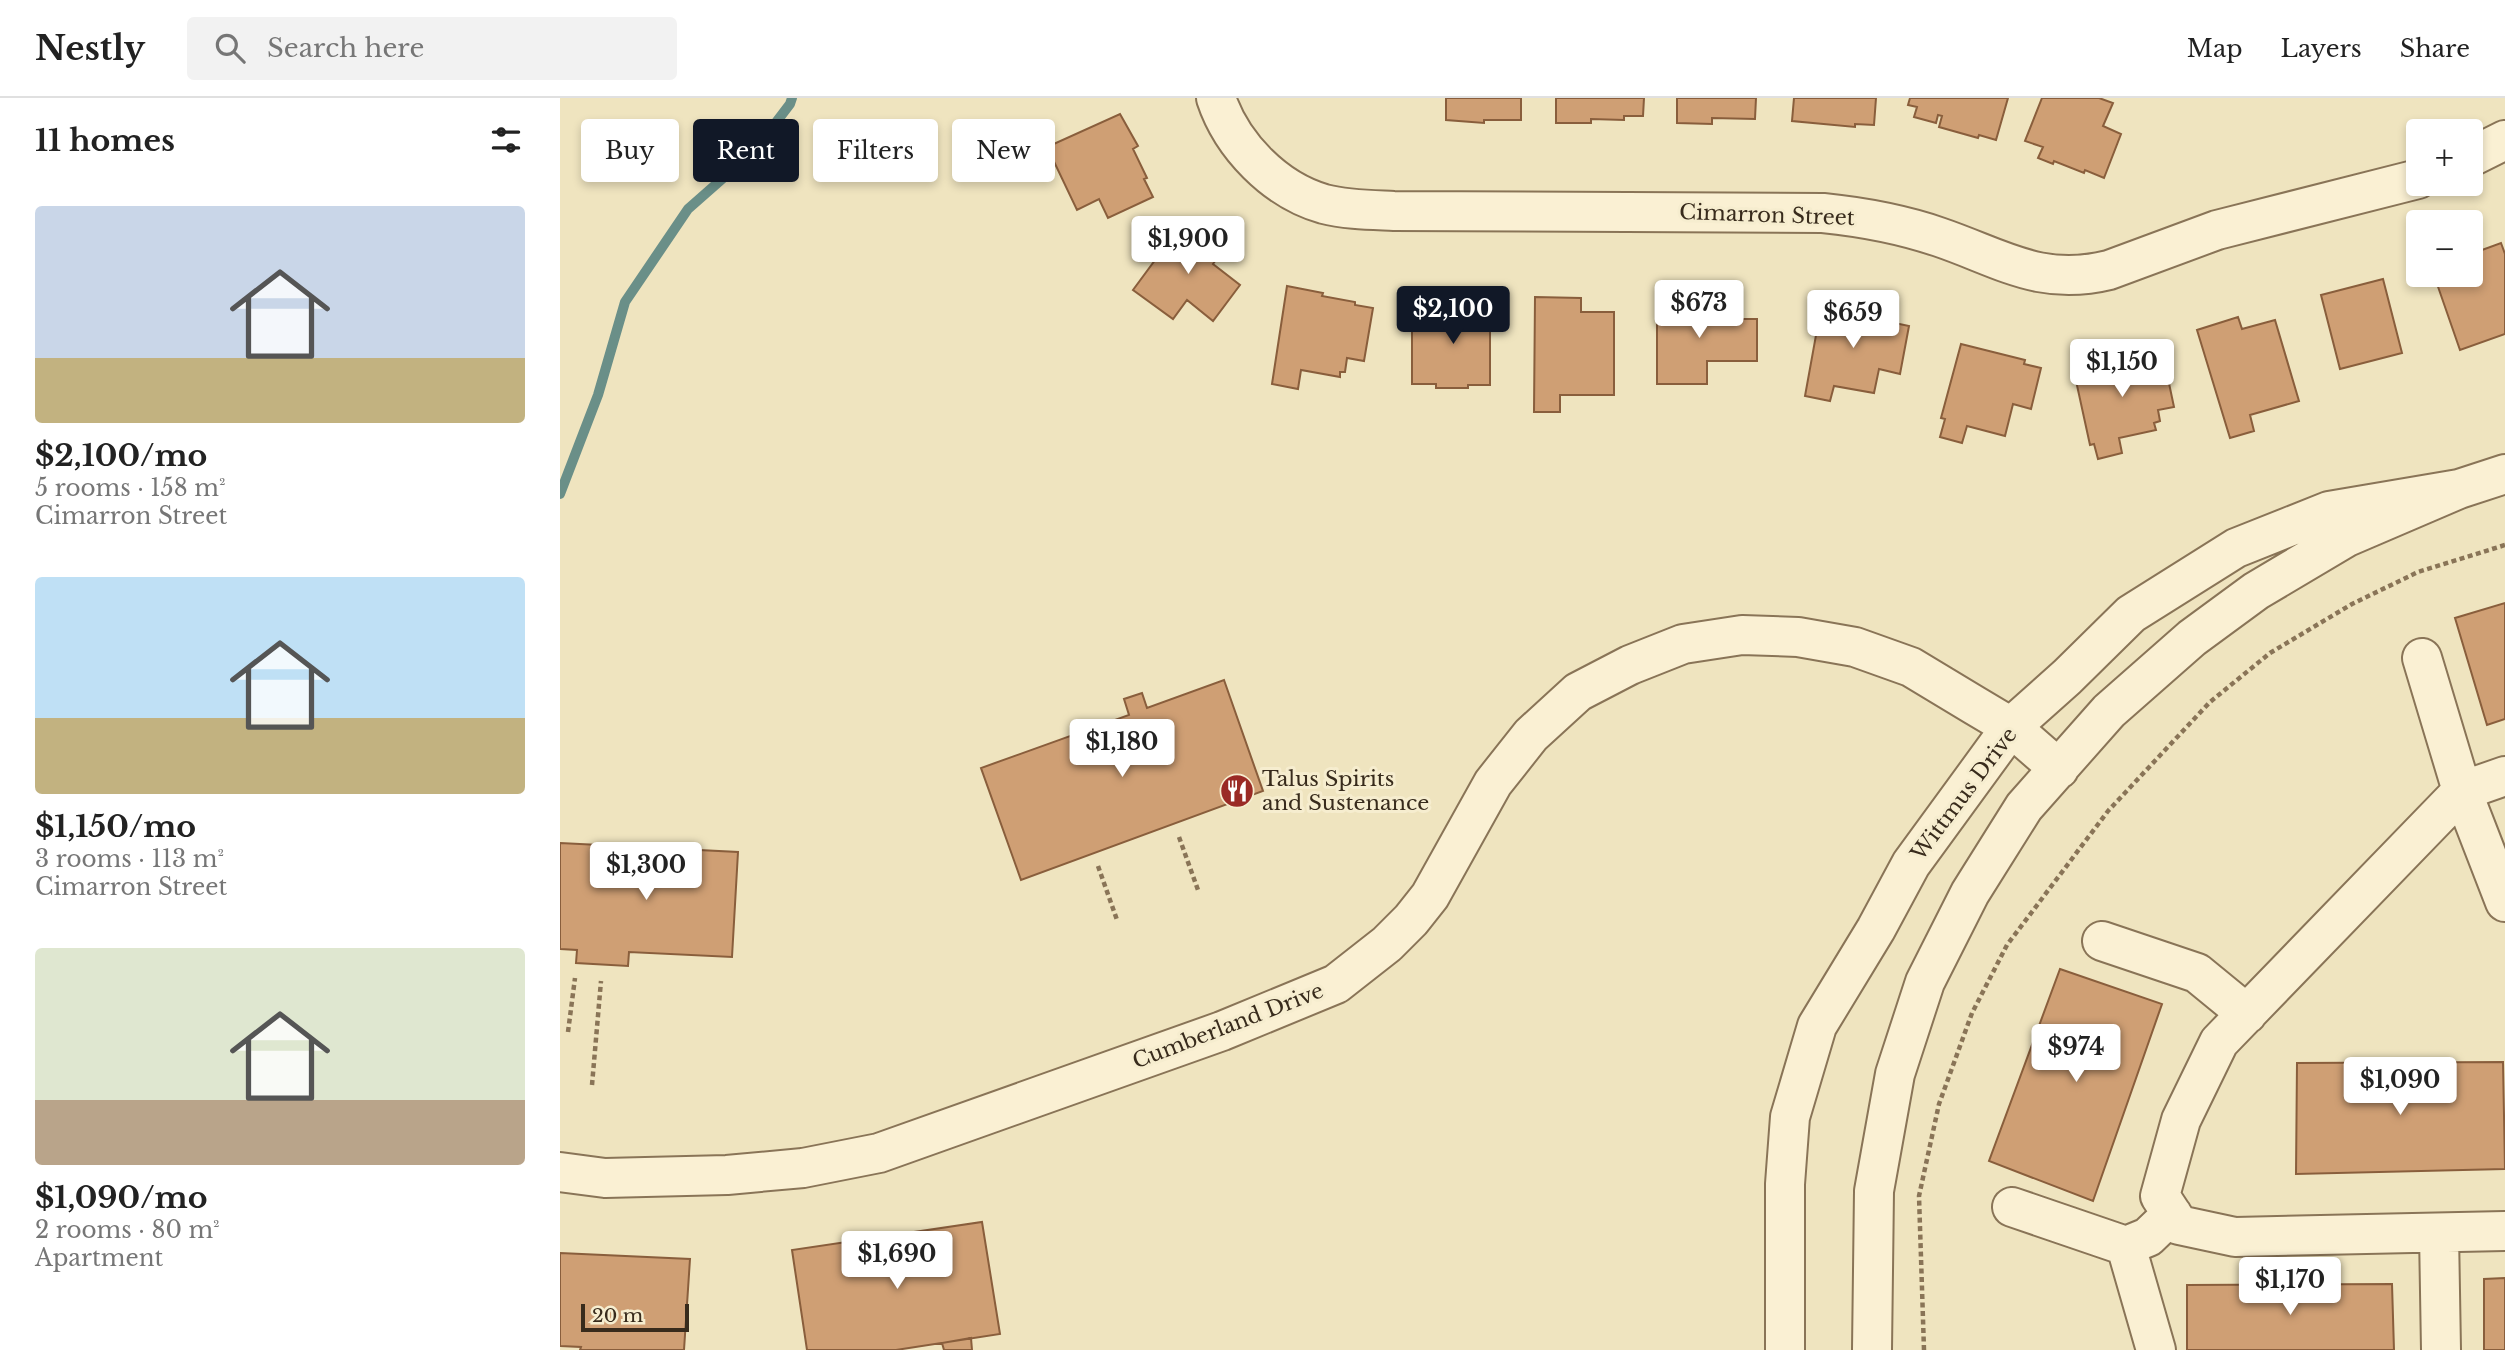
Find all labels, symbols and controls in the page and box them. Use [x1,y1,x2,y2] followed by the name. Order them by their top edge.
[187,17,677,80] search box
[35,28,145,69] text: Nestly
[211,29,249,67] icon: search
[267,32,424,64] text: Search here
[2187,34,2243,63] text: Map
[2281,34,2362,63] text: Layers
[2400,34,2470,63] text: Share
[581,119,679,182] chip: Buy
[693,119,799,182] chip: Rent
[813,119,938,182] chip: Filters
[952,119,1055,182] chip: New
[2406,119,2483,287] map controls
[2406,119,2483,196] button: +
[487,121,525,159] icon: filters
[35,122,175,159] text: 11 homes
[1679,199,1855,231] street label: Cimarron Street
[2406,210,2483,287] button: −
[1131,216,1245,276] pin: $1,900
[1147,225,1229,253] text: $1,900
[217,251,343,377] icon: home
[1658,280,1740,340] pin: $673
[1396,286,1510,346] pin: $2,100
[1671,289,1727,317] text: $673
[1812,290,1894,350] pin: $659
[1413,295,1493,323] text: $2,100
[1823,299,1883,327] text: $659
[2065,340,2179,399] pin: $1,150
[2086,348,2158,376] text: $1,150
[35,437,207,474] text: $2,100/mo
[35,474,225,502] text: 5 rooms · 158 m²
[35,502,227,530] text: Cimarron Street
[217,622,343,748] icon: home
[1065,720,1179,779] pin: $1,180
[1905,722,2022,866] street label: Wittmus Drive
[1086,728,1158,756] text: $1,180
[1262,766,1429,816] place label: Talus Spirits and Sustenance
[1218,772,1256,810] restaurant icon: Talus Spirits and Sustenance
[35,808,196,845] text: $1,150/mo
[589,842,703,902] pin: $1,300
[35,845,224,873] text: 3 rooms · 113 m²
[606,851,686,879] text: $1,300
[35,873,227,901] text: Cimarron Street
[1129,978,1327,1074] street label: Cumberland Drive
[217,993,343,1119] icon: home
[2035,1024,2117,1084] pin: $974
[2047,1033,2105,1061] text: $974
[2343,1058,2457,1117] pin: $1,090
[2360,1066,2440,1094] text: $1,090
[35,1179,207,1216] text: $1,090/mo
[35,1216,220,1244] text: 2 rooms · 80 m²
[840,1232,954,1291] pin: $1,690
[858,1240,936,1268] text: $1,690
[35,1244,163,1272] text: Apartment
[2233,1258,2347,1317] pin: $1,170
[2255,1266,2325,1294] text: $1,170
[581,1301,690,1333] scale bar
[592,1304,643,1327] text: 20 m

